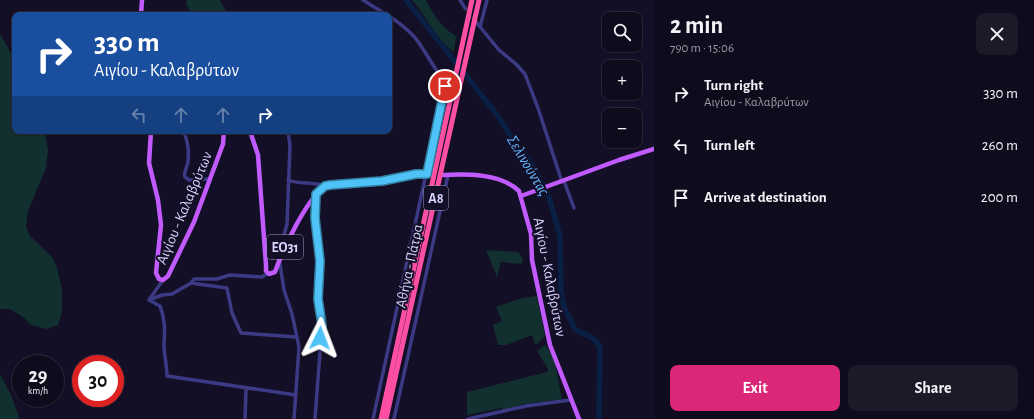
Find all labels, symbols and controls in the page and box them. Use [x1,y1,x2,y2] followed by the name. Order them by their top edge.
[602,12,642,148] map controls
[602,12,642,52] button: search
[976,13,1018,55] button: close
[670,14,723,38] text: 2 min
[28,28,80,80] icon: right
[94,29,160,57] text: 330 m
[670,42,734,55] text: 790 m · 15:06
[602,60,642,100] button: +
[94,62,239,80] text: Αιγίου - Καλαβρύτων
[428,69,462,103] pin
[434,75,456,97] icon: arrive
[704,78,763,93] text: Turn right
[670,83,692,105] icon: right
[983,86,1018,101] text: 330 m
[704,96,809,109] text: Αιγίου - Καλαβρύτων
[128,104,150,126] icon: left
[170,104,192,126] icon: ahead
[212,104,234,126] icon: ahead
[254,104,276,126] icon: right
[602,108,642,148] button: −
[503,133,553,199] water label: Σελινούντας
[670,135,692,157] icon: left
[704,138,755,153] text: Turn left
[982,138,1018,153] text: 260 m
[154,150,215,267] street label: Αιγίου - Καλαβρύτων
[424,186,448,210] road number: Α8
[670,187,692,209] icon: arrive
[704,190,827,205] text: Arrive at destination
[981,190,1018,205] text: 200 m
[531,216,568,338] street label: Αιγίου - Καλαβρύτων
[393,223,426,309] street label: Αθήνα - Πάτρα
[267,235,303,259] road number: ΕΟ31
[299,317,341,359] position arrow
[72,355,124,407] speed limit sign: 30
[670,365,840,411] button: Exit
[848,365,1018,411] button: Share
[28,366,48,386] text: 29
[28,386,48,396] text: km/h

